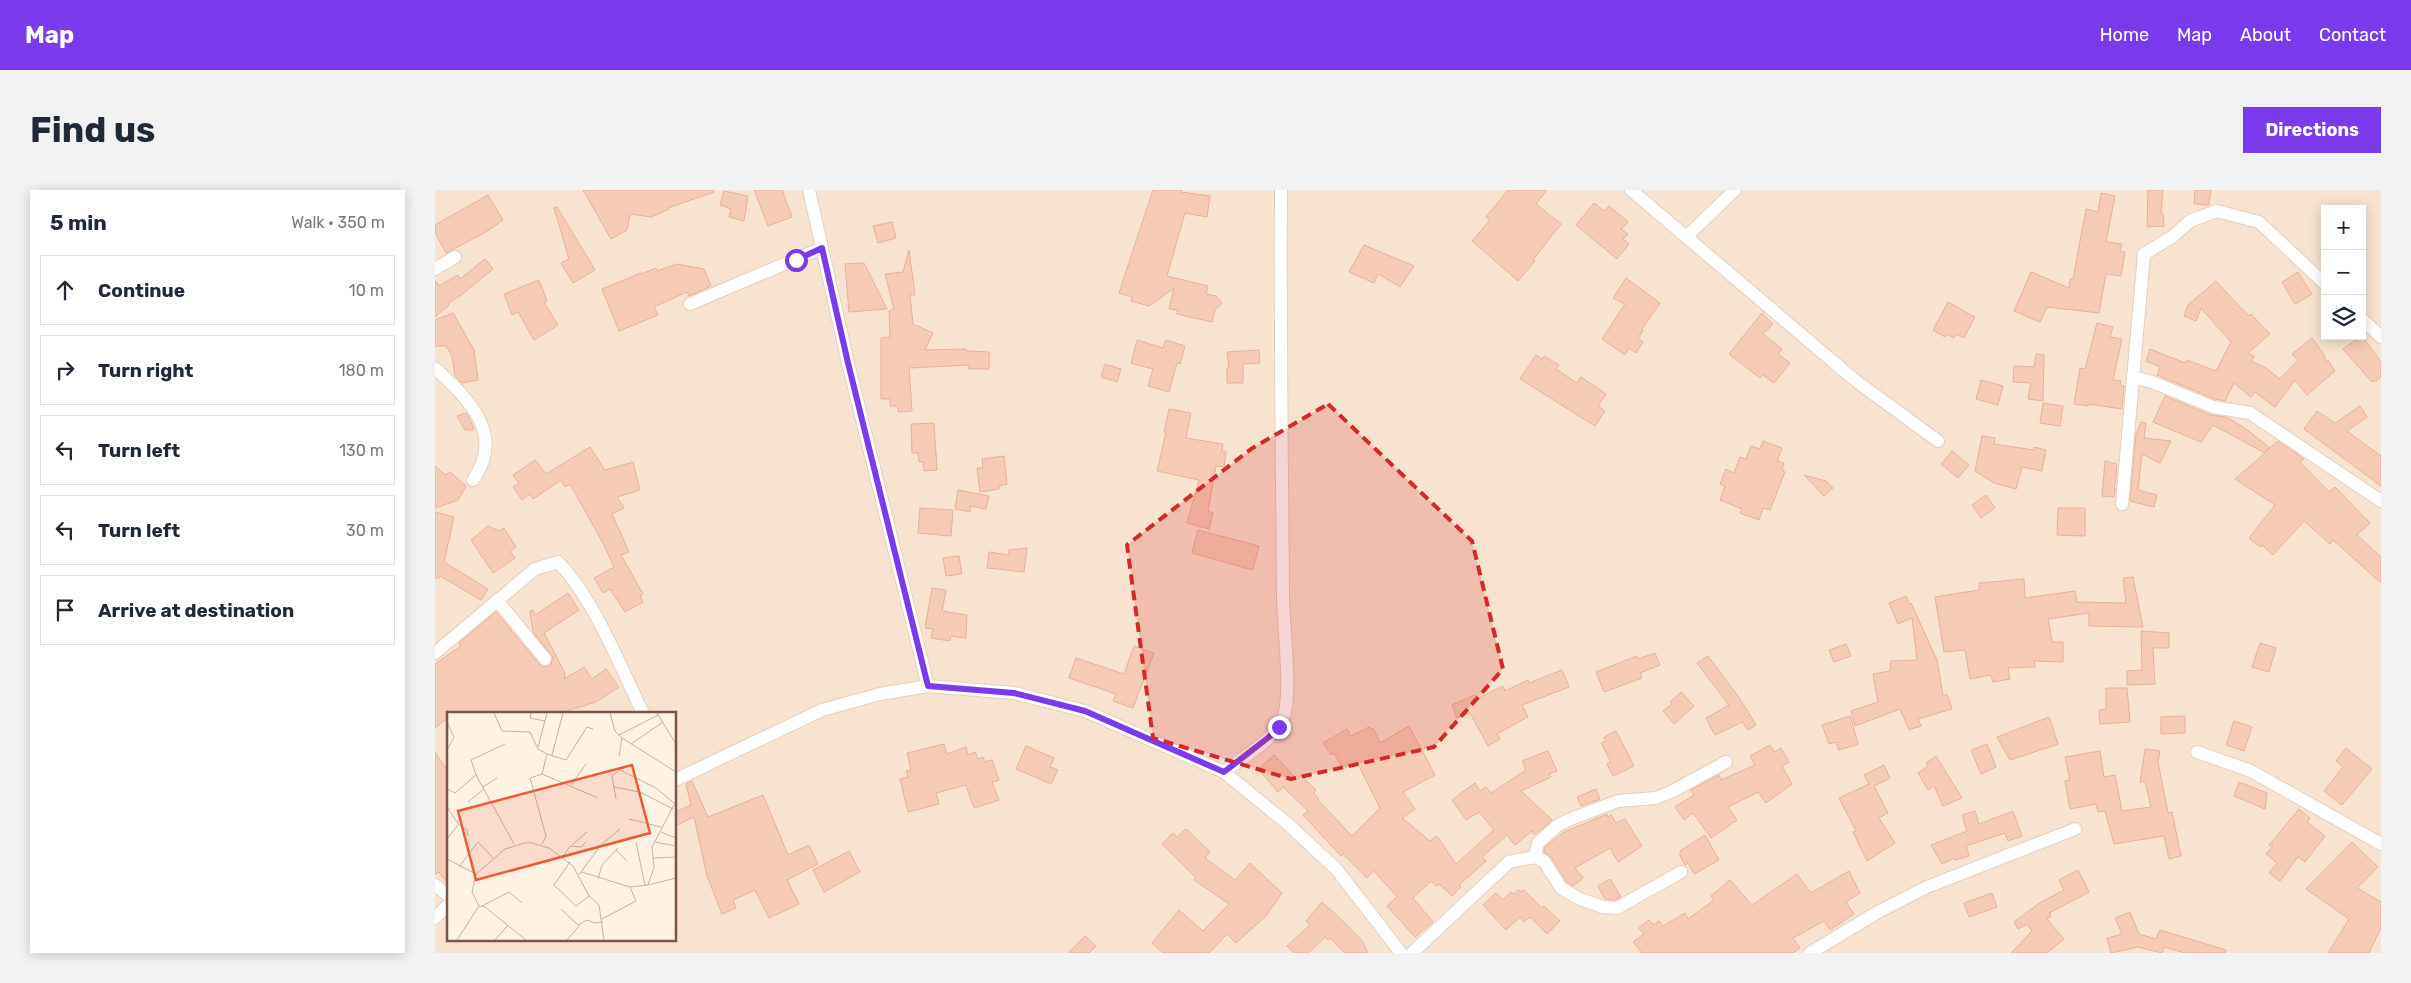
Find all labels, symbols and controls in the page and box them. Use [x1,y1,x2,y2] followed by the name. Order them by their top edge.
[25,21,74,49] text: Map
[2100,24,2149,46] text: Home
[2177,24,2212,46] text: Map
[2240,24,2291,46] text: About
[2319,24,2386,46] text: Contact
[2243,107,2381,153] button: Directions
[30,109,155,151] text: Find us
[2321,205,2366,340] map controls
[2321,205,2366,250] button: +
[50,210,107,235] text: 5 min
[291,213,385,232] text: Walk · 350 m
[785,249,808,272] route start
[2321,250,2366,295] button: −
[51,276,79,304] icon: ahead
[98,279,185,302] text: Continue
[349,281,384,300] text: 10 m
[2321,295,2366,340] button: layers
[51,356,79,384] icon: right
[98,359,193,382] text: Turn right
[339,361,384,380] text: 180 m
[51,436,79,464] icon: left
[98,439,180,462] text: Turn left
[339,441,384,460] text: 130 m
[51,516,79,544] icon: left
[98,519,180,542] text: Turn left
[346,521,384,540] text: 30 m
[51,596,79,624] icon: arrive
[98,599,294,622] text: Arrive at destination
[447,712,676,940] inset map
[1268,716,1291,739] route end

